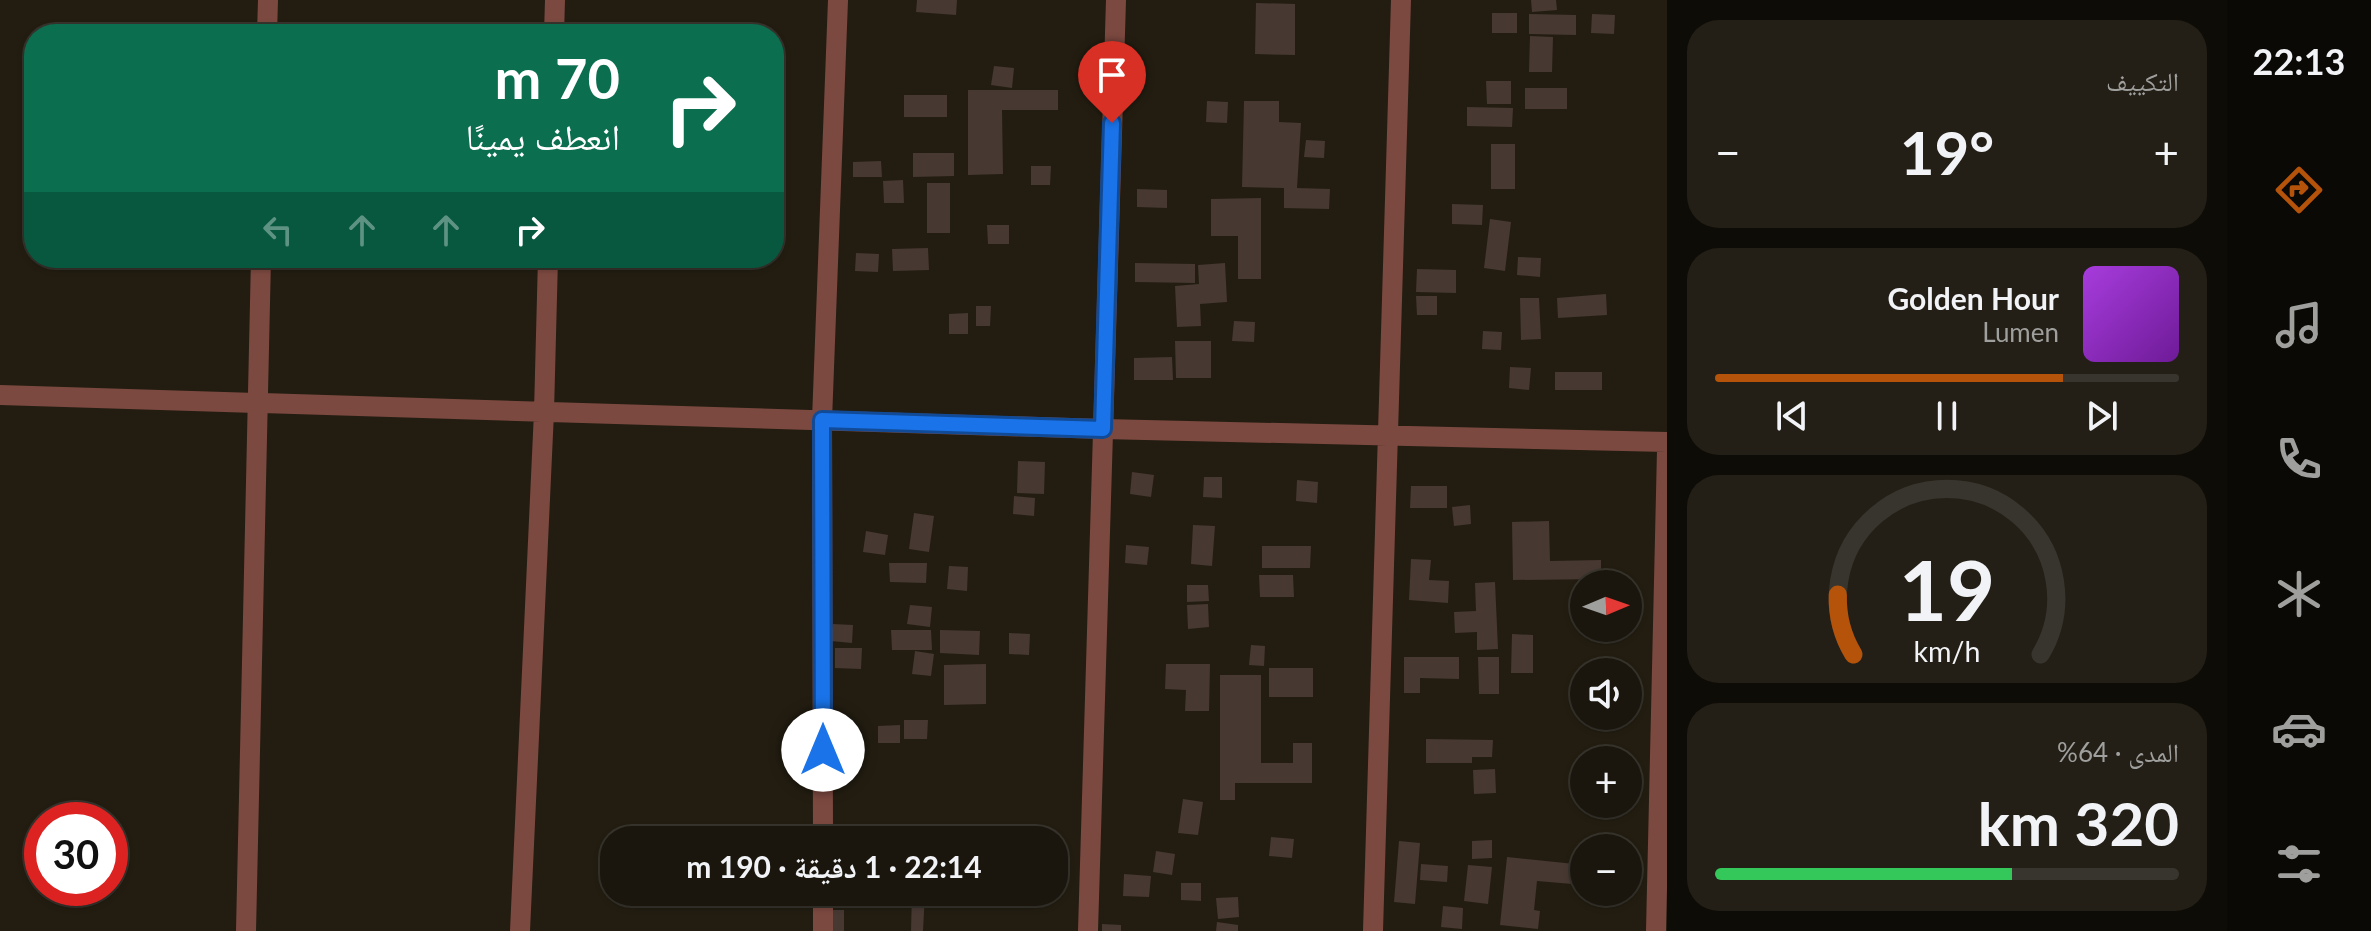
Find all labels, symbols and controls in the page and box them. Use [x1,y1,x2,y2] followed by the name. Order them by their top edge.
[2253,39,2345,83] text: 22:13
[1078,41,1146,123] pin
[495,44,620,111] text: 70 m
[1090,53,1134,97] icon: arrive
[648,56,752,160] icon: right
[2106,65,2179,97] text: التكييف
[466,114,620,158] text: انعطف يمينًا
[1900,116,1994,188] text: 19°
[1715,126,1741,178] text: −
[2153,126,2179,178] text: +
[2271,162,2327,218] icon: directions
[256,208,300,252] icon: left
[340,208,384,252] icon: ahead
[424,208,468,252] icon: ahead
[508,208,552,252] icon: right
[1887,280,2059,316] text: Golden Hour
[2271,297,2327,353] icon: music
[1982,316,2059,348] text: Lumen
[1770,394,1814,438] icon: previous
[1925,394,1969,438] icon: pause
[2080,394,2124,438] icon: next
[2271,431,2327,487] icon: phone
[1899,539,1995,639] text: 19
[2271,566,2327,622] icon: climate
[1570,570,1642,642] north arrow
[1570,570,1642,906] map controls
[1914,635,1980,669] text: km/h
[1570,658,1642,730] button: sound
[2271,701,2327,757] icon: car
[781,708,865,792] position arrow
[2057,736,2179,768] text: المدى · 64%
[1570,746,1642,818] button: +
[1978,787,2179,859] text: 320 km
[24,802,128,906] speed limit sign: 30
[1570,834,1642,906] button: −
[2271,836,2327,892] icon: filters
[686,848,982,884] text: 22:14 · 1 دقيقة · 190 m

